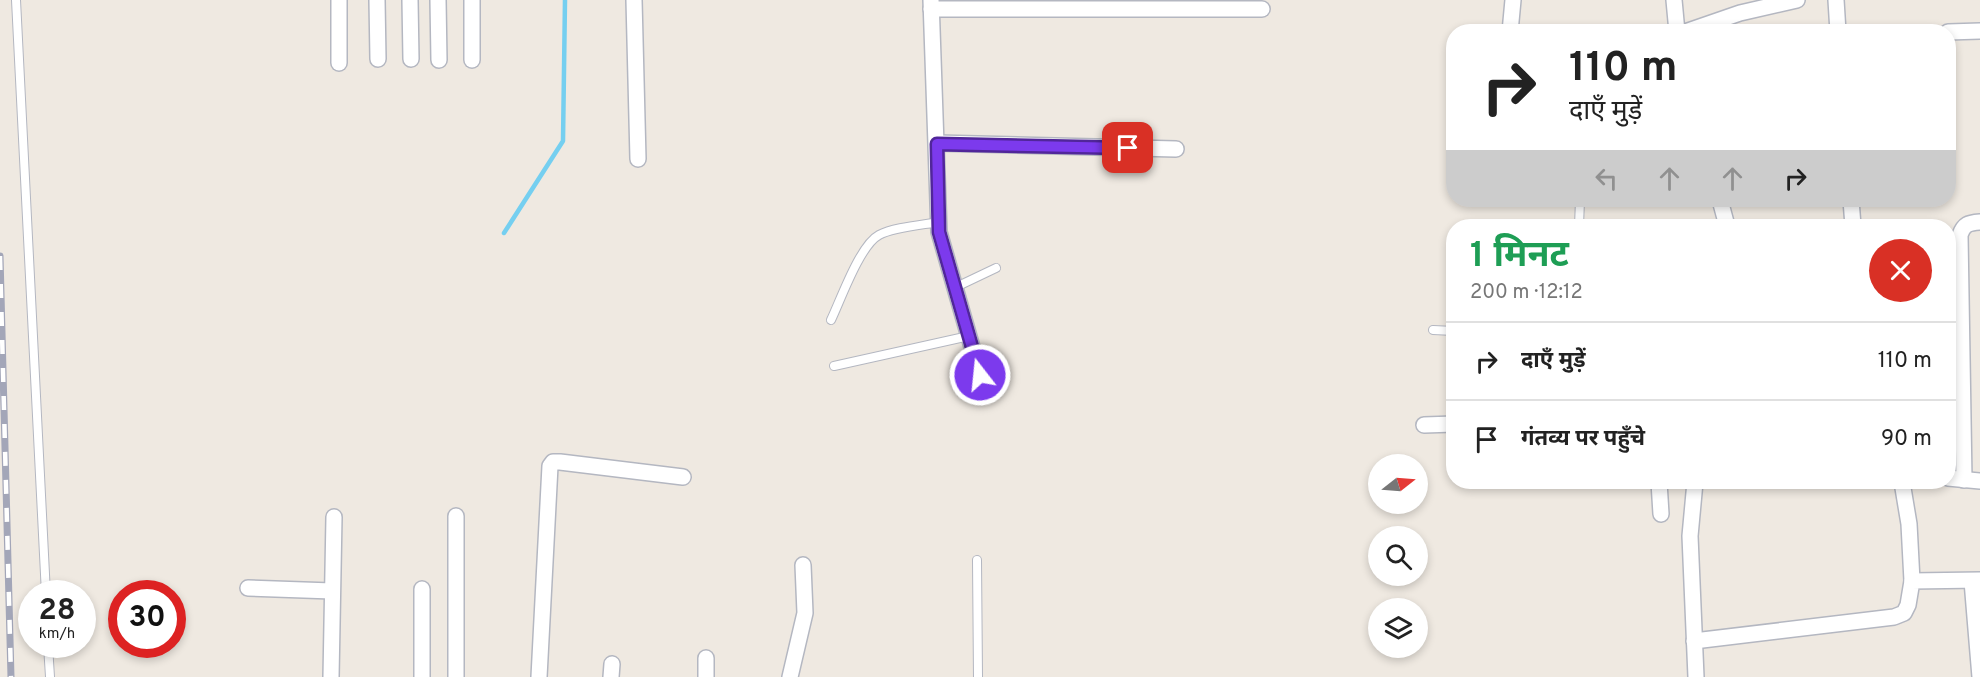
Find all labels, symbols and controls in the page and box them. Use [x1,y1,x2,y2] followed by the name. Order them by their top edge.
[1569,43,1678,96] text: 110 m
[1470,48,1548,126] icon: right
[1569,95,1642,129] text: दाएँ मुड़ें
[1102,122,1153,173] pin
[1111,131,1144,164] icon: arrive
[1590,162,1623,195] icon: left
[1653,162,1686,195] icon: ahead
[1716,162,1749,195] icon: ahead
[1779,162,1812,195] icon: right
[1470,234,1569,280] text: 1 मिनट
[1869,239,1932,302] button: close
[1470,280,1583,306] text: 200 m · 12:12
[948,343,1012,407] position arrow
[1470,345,1503,378] icon: right
[1521,348,1586,375] text: दाएँ मुड़ें
[1878,348,1932,375] text: 110 m
[1470,423,1503,456] icon: arrive
[1521,426,1645,453] text: गंतव्य पर पहुँचे
[1881,426,1932,453] text: 90 m
[1368,454,1428,514] north arrow
[1368,454,1428,658] map controls
[1368,526,1428,586] button: search
[108,580,186,658] speed limit sign: 30
[38,593,76,630] text: 28
[1368,598,1428,658] button: layers
[39,625,75,644] text: km/h

